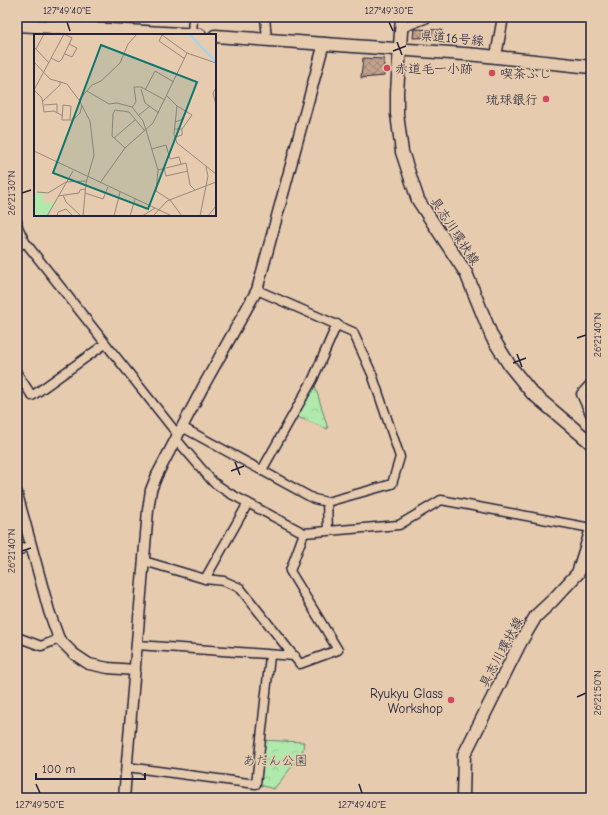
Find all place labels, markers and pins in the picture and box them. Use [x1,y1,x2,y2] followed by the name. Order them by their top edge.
[395,61,473,76] place label: 赤道毛一小跡
[382,63,392,73] marker: 赤道毛一小跡
[500,66,552,81] place label: 喫茶ふじ
[487,68,497,78] marker: 喫茶ふじ
[486,92,538,107] place label: 琉球銀行
[541,94,551,104] marker: 琉球銀行
[370,686,443,716] place label: Ryukyu Glass Workshop
[446,695,456,705] marker: Ryukyu Glass Workshop

